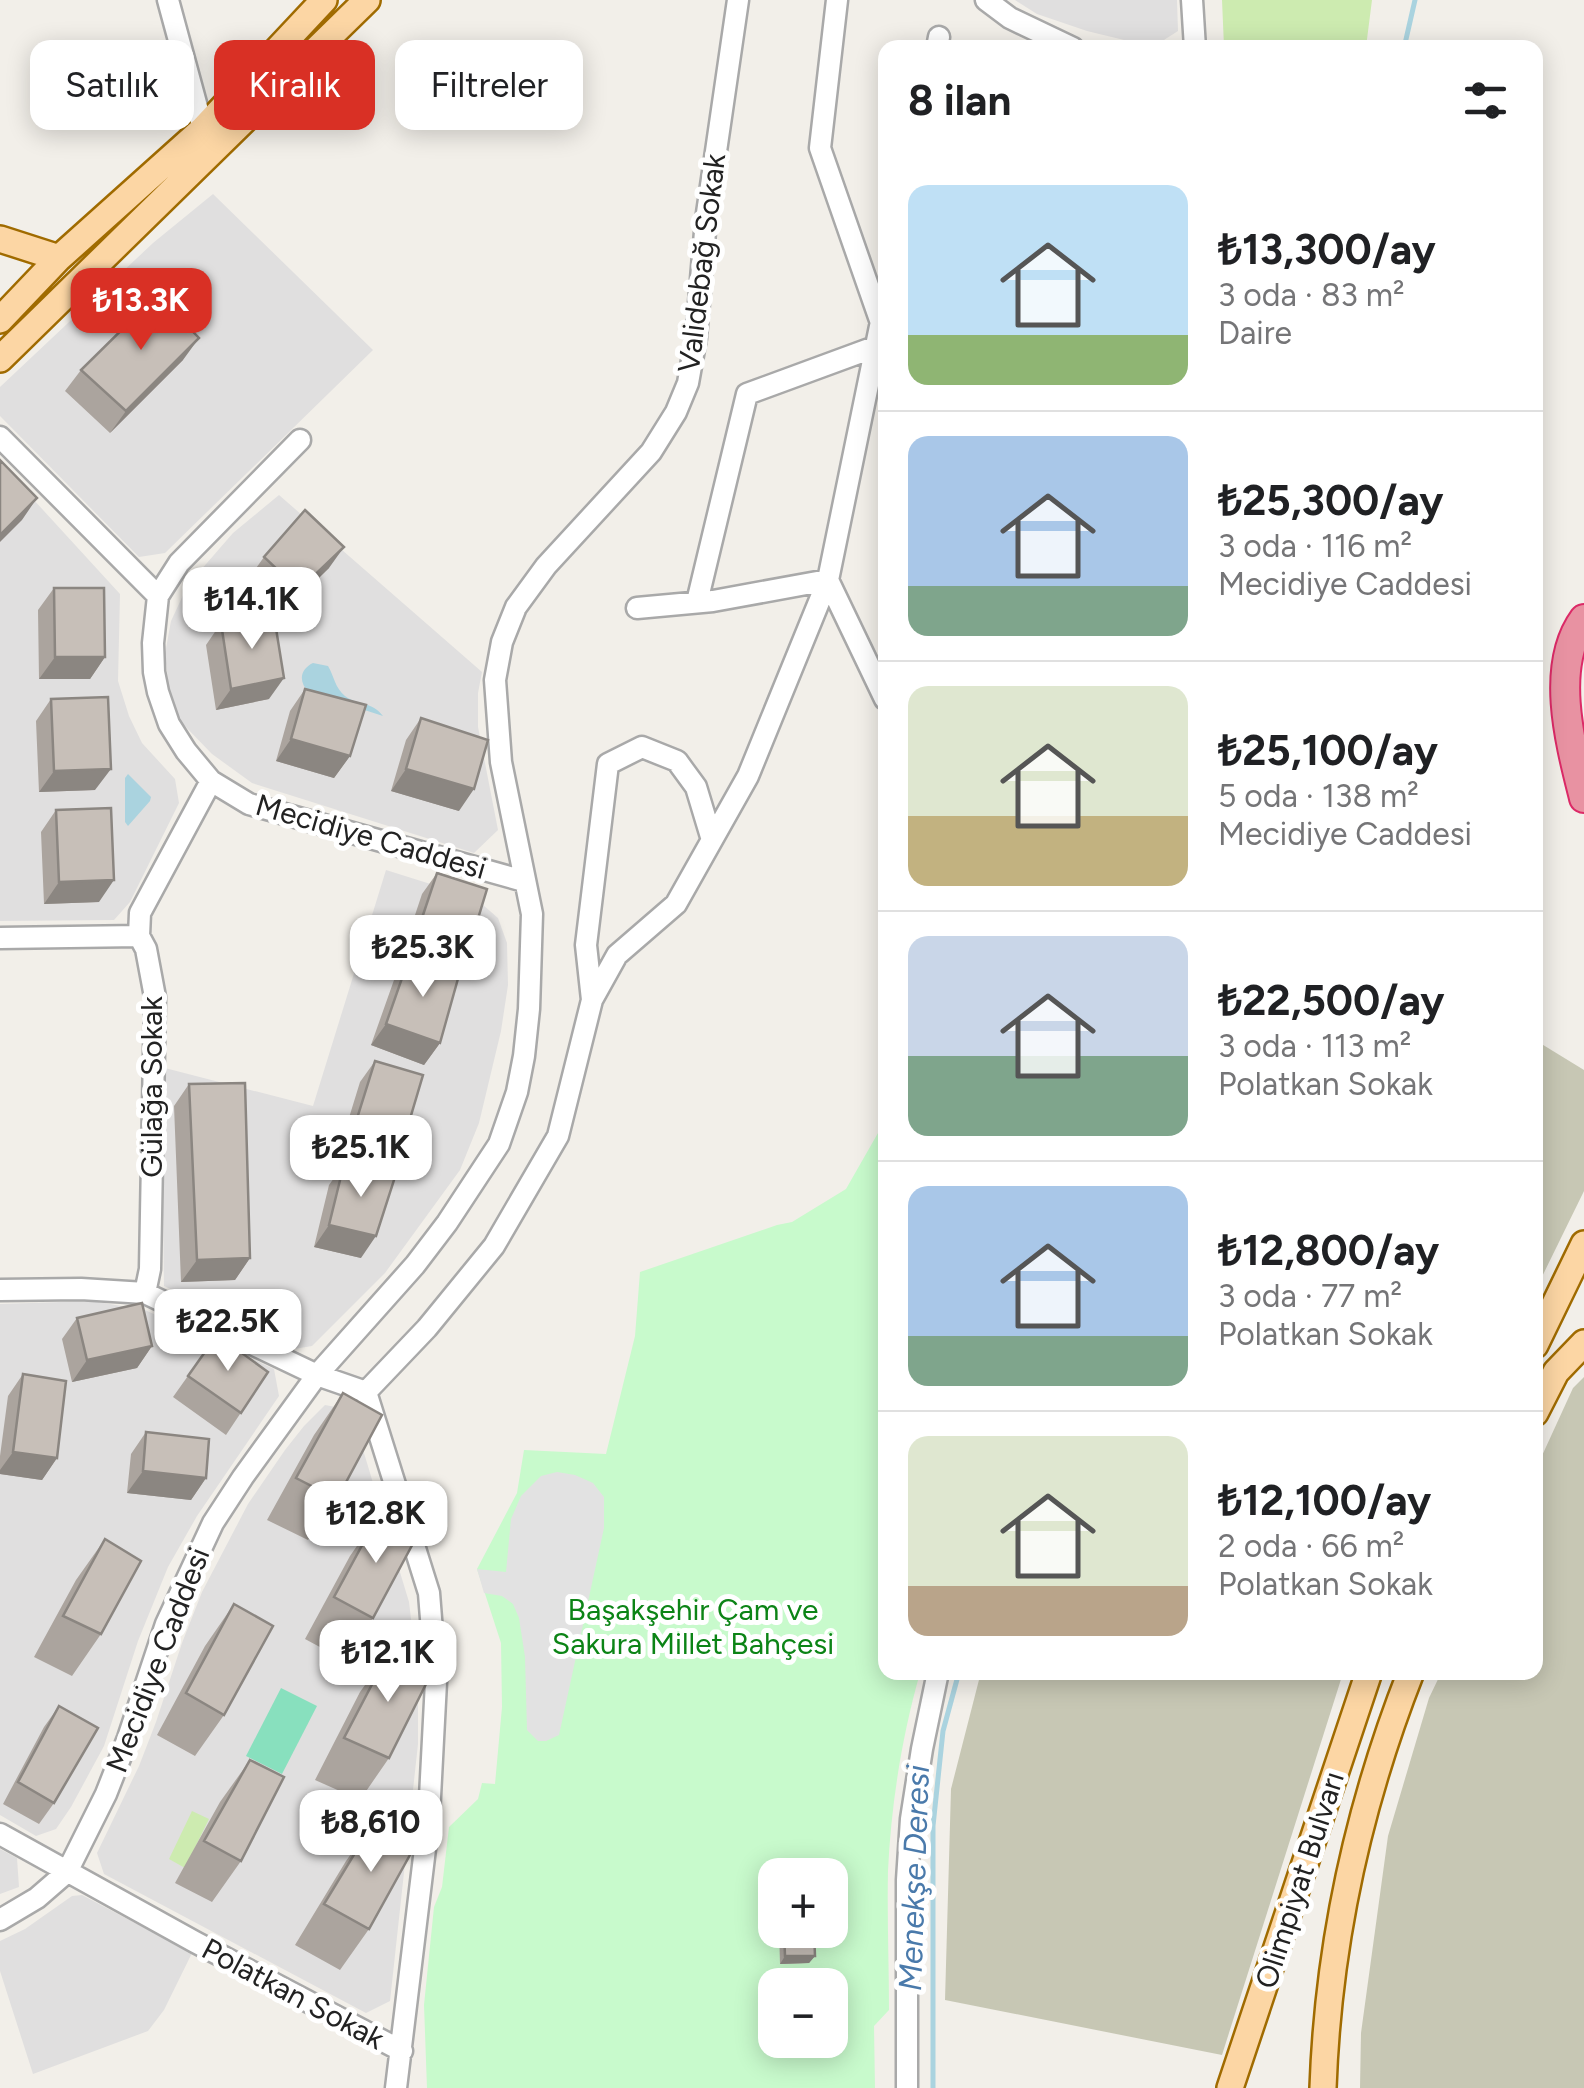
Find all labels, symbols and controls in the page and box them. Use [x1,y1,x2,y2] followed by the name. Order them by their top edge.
[30,40,194,130] chip: Satılık
[214,40,375,130] chip: Kiralık
[395,40,583,130] chip: Filtreler
[1458,73,1513,128] icon: filters
[908,75,1011,126] text: 8 ilan
[670,151,733,374] street label: Validebağ Sokak
[1218,224,1436,275] text: ₺13,300/ay
[988,225,1108,345] icon: home
[60,268,222,353] pin: ₺13.3K
[1218,276,1405,314] text: 3 oda · 83 m²
[93,281,189,319] text: ₺13.3K
[1218,314,1292,352] text: Daire
[1218,475,1443,526] text: ₺25,300/ay
[988,476,1108,596] icon: home
[1218,527,1412,565] text: 3 oda · 116 m²
[1218,565,1472,603] text: Mecidiye Caddesi
[171,567,333,652] pin: ₺14.1K
[205,580,299,618] text: ₺14.1K
[1218,725,1438,776] text: ₺25,100/ay
[988,726,1108,846] icon: home
[1218,777,1419,815] text: 5 oda · 138 m²
[252,786,491,887] street label: Mecidiye Caddesi
[1218,815,1472,853] text: Mecidiye Caddesi
[342,915,504,1000] pin: ₺25.3K
[372,928,474,966] text: ₺25.3K
[1218,975,1444,1026] text: ₺22,500/ay
[988,976,1108,1096] icon: home
[133,996,170,1178] street label: Gülağa Sokak
[1218,1027,1411,1065] text: 3 oda · 113 m²
[1218,1065,1433,1103] text: Polatkan Sokak
[280,1115,442,1200] pin: ₺25.1K
[312,1128,410,1166] text: ₺25.1K
[1218,1225,1439,1276] text: ₺12,800/ay
[988,1226,1108,1346] icon: home
[1218,1277,1402,1315] text: 3 oda · 77 m²
[147,1289,309,1374] pin: ₺22.5K
[176,1302,280,1340] text: ₺22.5K
[1218,1315,1433,1353] text: Polatkan Sokak
[1218,1475,1431,1526] text: ₺12,100/ay
[988,1476,1108,1596] icon: home
[295,1481,457,1566] pin: ₺12.8K
[326,1494,426,1532] text: ₺12.8K
[1218,1527,1404,1565] text: 2 oda · 66 m²
[98,1542,217,1778] street label: Mecidiye Caddesi
[1218,1565,1433,1603] text: Polatkan Sokak
[552,1591,834,1662] park label: Başakşehir Çam ve Sakura Millet Bahçesi
[307,1620,469,1705] pin: ₺12.1K
[341,1633,435,1671] text: ₺12.1K
[891,1764,937,1992] water label: Menekşe Deresi
[1247,1767,1352,1993] street label: Olimpiyat Bulvarı
[290,1790,452,1875] pin: ₺8,610
[322,1803,420,1841] text: ₺8,610
[758,1858,848,2058] map controls
[758,1858,848,1948] button: +
[196,1930,391,2057] street label: Polatkan Sokak
[758,1968,848,2058] button: −

